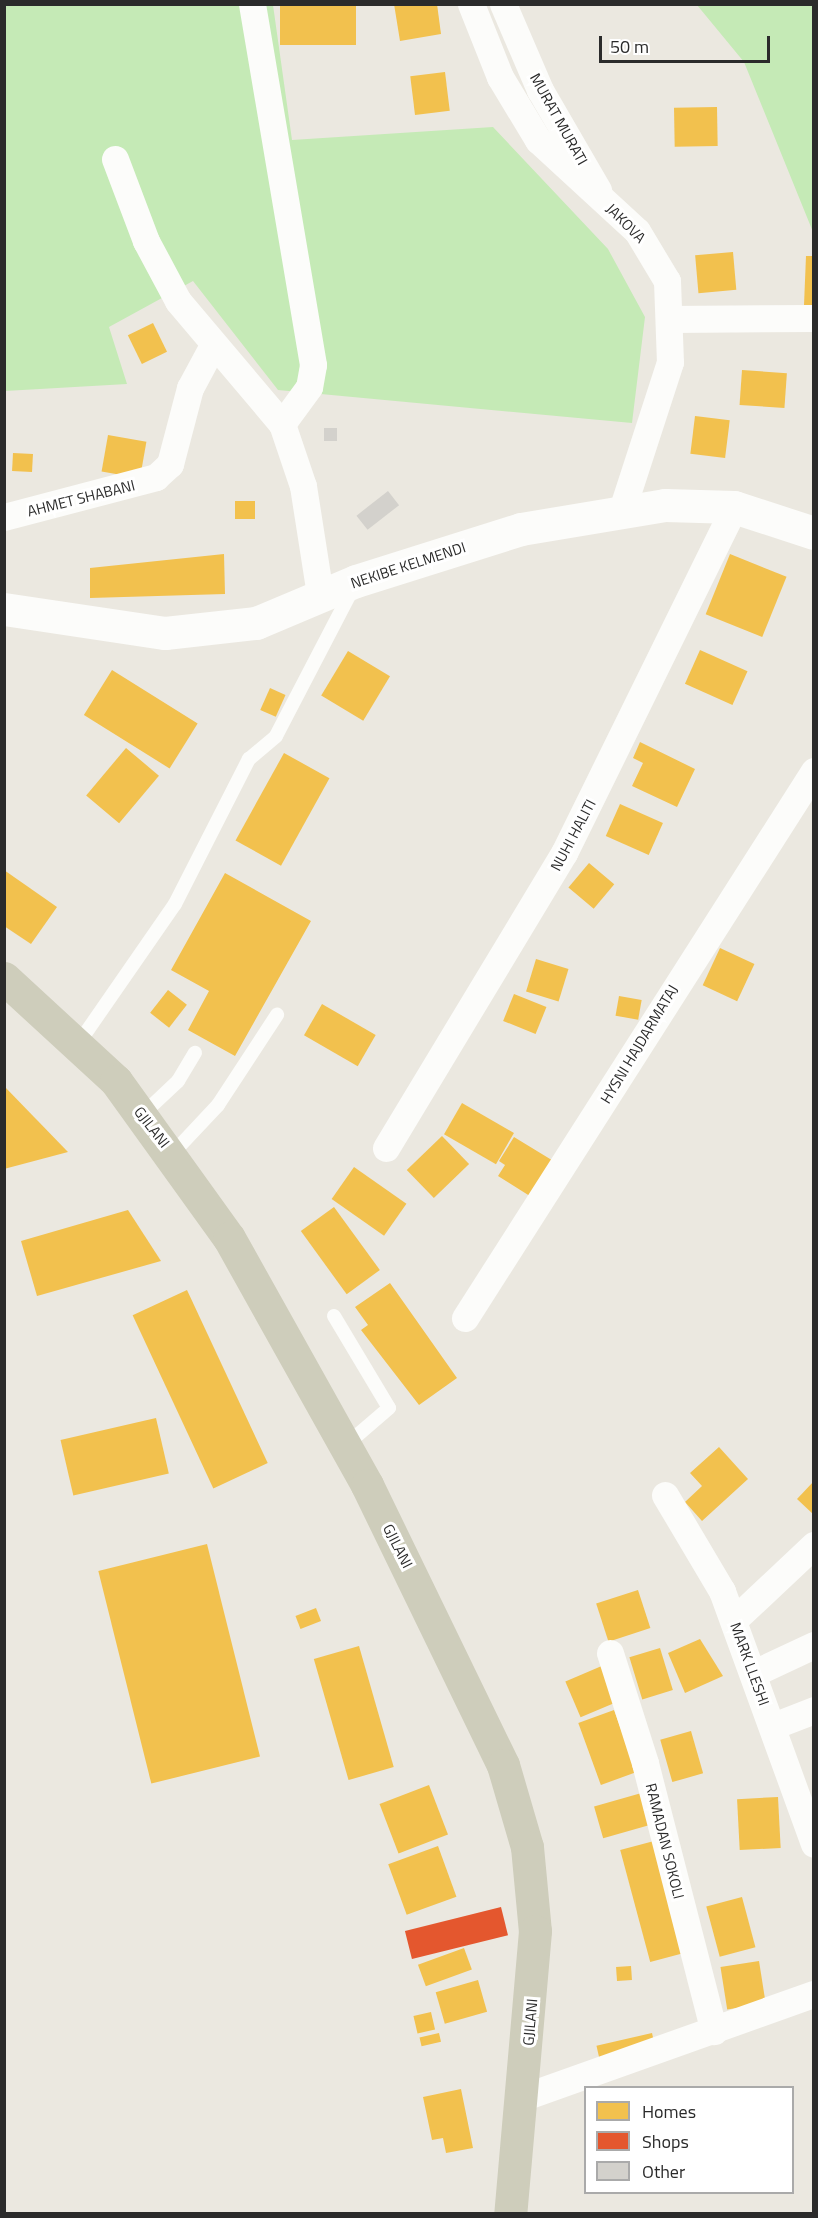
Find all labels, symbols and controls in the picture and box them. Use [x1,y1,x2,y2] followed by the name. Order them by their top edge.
[602,24,773,62] scale bar
[610,33,649,60] text: 50 m
[526,70,592,168] street label: MURAT MURATI
[602,199,650,247] street label: JAKOVA
[25,476,137,520] street label: AHMET SHABANI
[348,538,468,592] street label: NEKIBE KELMENDI
[547,796,599,874] street label: NUHI HALITI
[596,981,682,1107] street label: HYSNI HAJDARMATAJ
[130,1103,174,1151] street label: GJILANI
[379,1521,417,1571] street label: GJILANI
[727,1620,773,1708] street label: MARK LLESHI
[642,1781,688,1901] street label: RAMADAN SOKOLI
[519,1998,541,2046] street label: GJILANI
[584,2086,794,2194] legend
[642,2098,696,2125] text: Homes
[642,2128,689,2155] text: Shops
[642,2158,685,2185] text: Other

